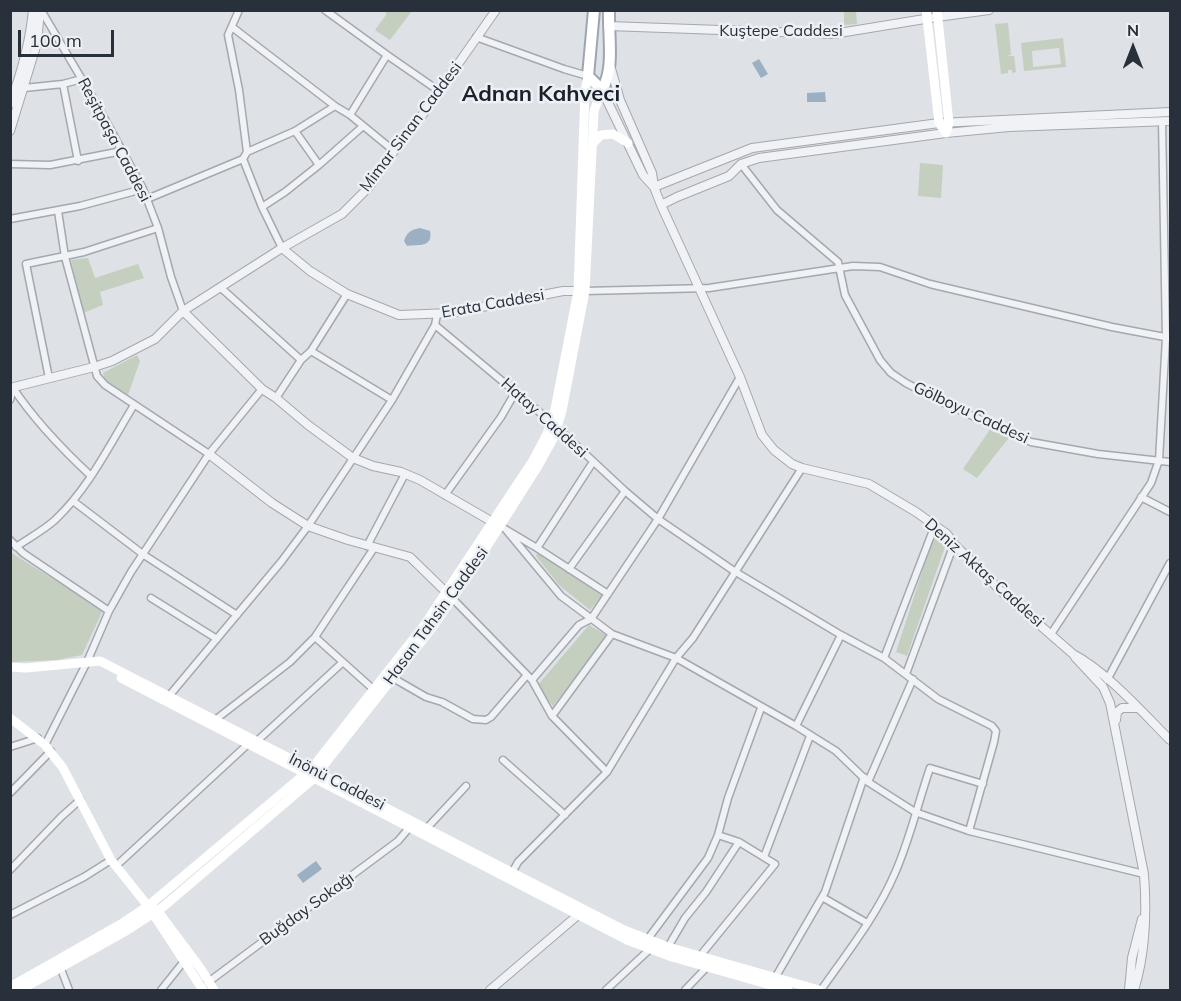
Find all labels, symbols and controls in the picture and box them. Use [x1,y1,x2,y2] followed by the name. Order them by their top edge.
[21,18,117,56] scale bar
[1103,18,1163,78] north arrow
[1127,20,1139,40] text: N
[719,21,843,41] street label: Kuştepe Caddesi
[29,29,82,52] text: 100 m
[356,58,466,196] street label: Mimar Sinan Caddesi
[73,75,155,205] street label: Reşitpaşa Caddesi
[462,81,620,107] district label: Adnan Kahveci
[440,286,546,322] street label: Erata Caddesi
[497,374,591,462] street label: Hatay Caddesi
[910,378,1032,448] street label: Gölboyu Caddesi
[921,515,1047,631] street label: Deniz Aktaş Caddesi
[380,543,492,689] street label: Hasan Tahsin Caddesi
[286,750,388,814] street label: İnönü Caddesi
[256,868,358,950] street label: Buğday Sokağı

